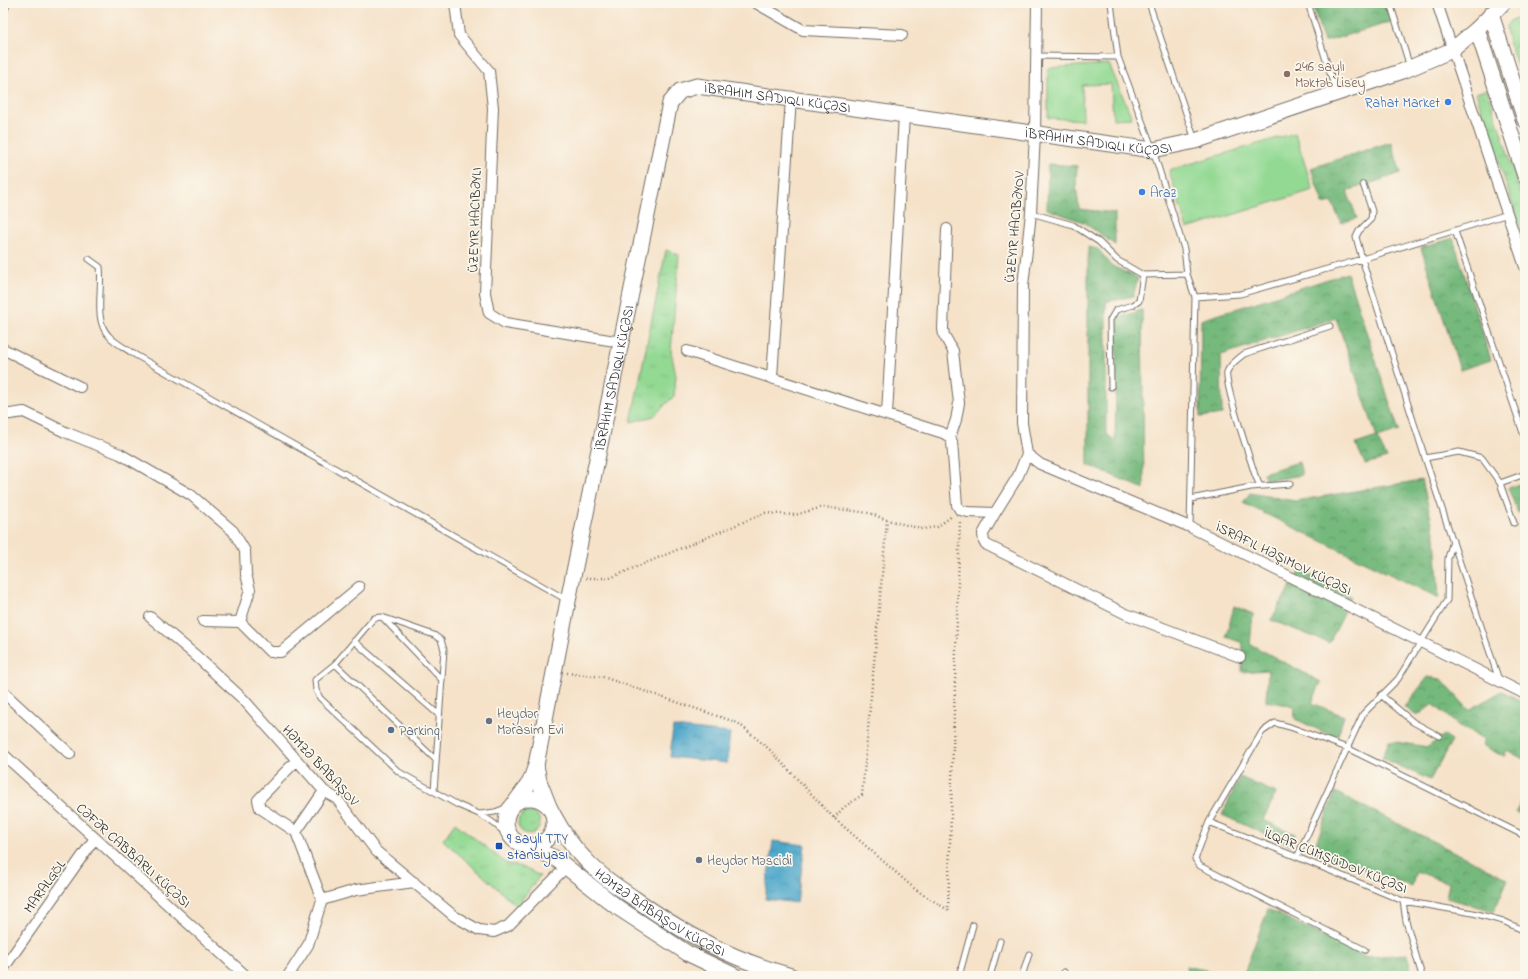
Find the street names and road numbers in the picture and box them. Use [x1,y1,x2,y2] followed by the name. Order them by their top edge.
[702,78,852,119] street label: İBRAHIM SADIQLI KÜÇƏSI
[1023,123,1174,162] street label: İBRAHIM SADIQLI KÜÇƏSI
[463,167,488,273] street label: ÜZEYIR HACIBƏYLI
[1000,170,1031,284] street label: ÜZEYIR HACIBƏYOV
[590,303,640,453] street label: İBRAHIM SADIQLI KÜÇƏSI
[1212,517,1355,602] street label: İSRAFIL HƏŞIMOV KÜÇƏSI
[277,721,364,812] street label: HƏMZƏ BABAŞOV
[71,799,195,914] street label: CƏFƏR CABBARLI KÜÇƏSI
[1261,823,1410,900] street label: İLQAR CÜMŞÜDOV KÜÇƏSI
[19,855,72,918] street label: MARALGÖL
[589,864,729,963] street label: HƏMZƏ BABAŞOV KÜÇƏSI

